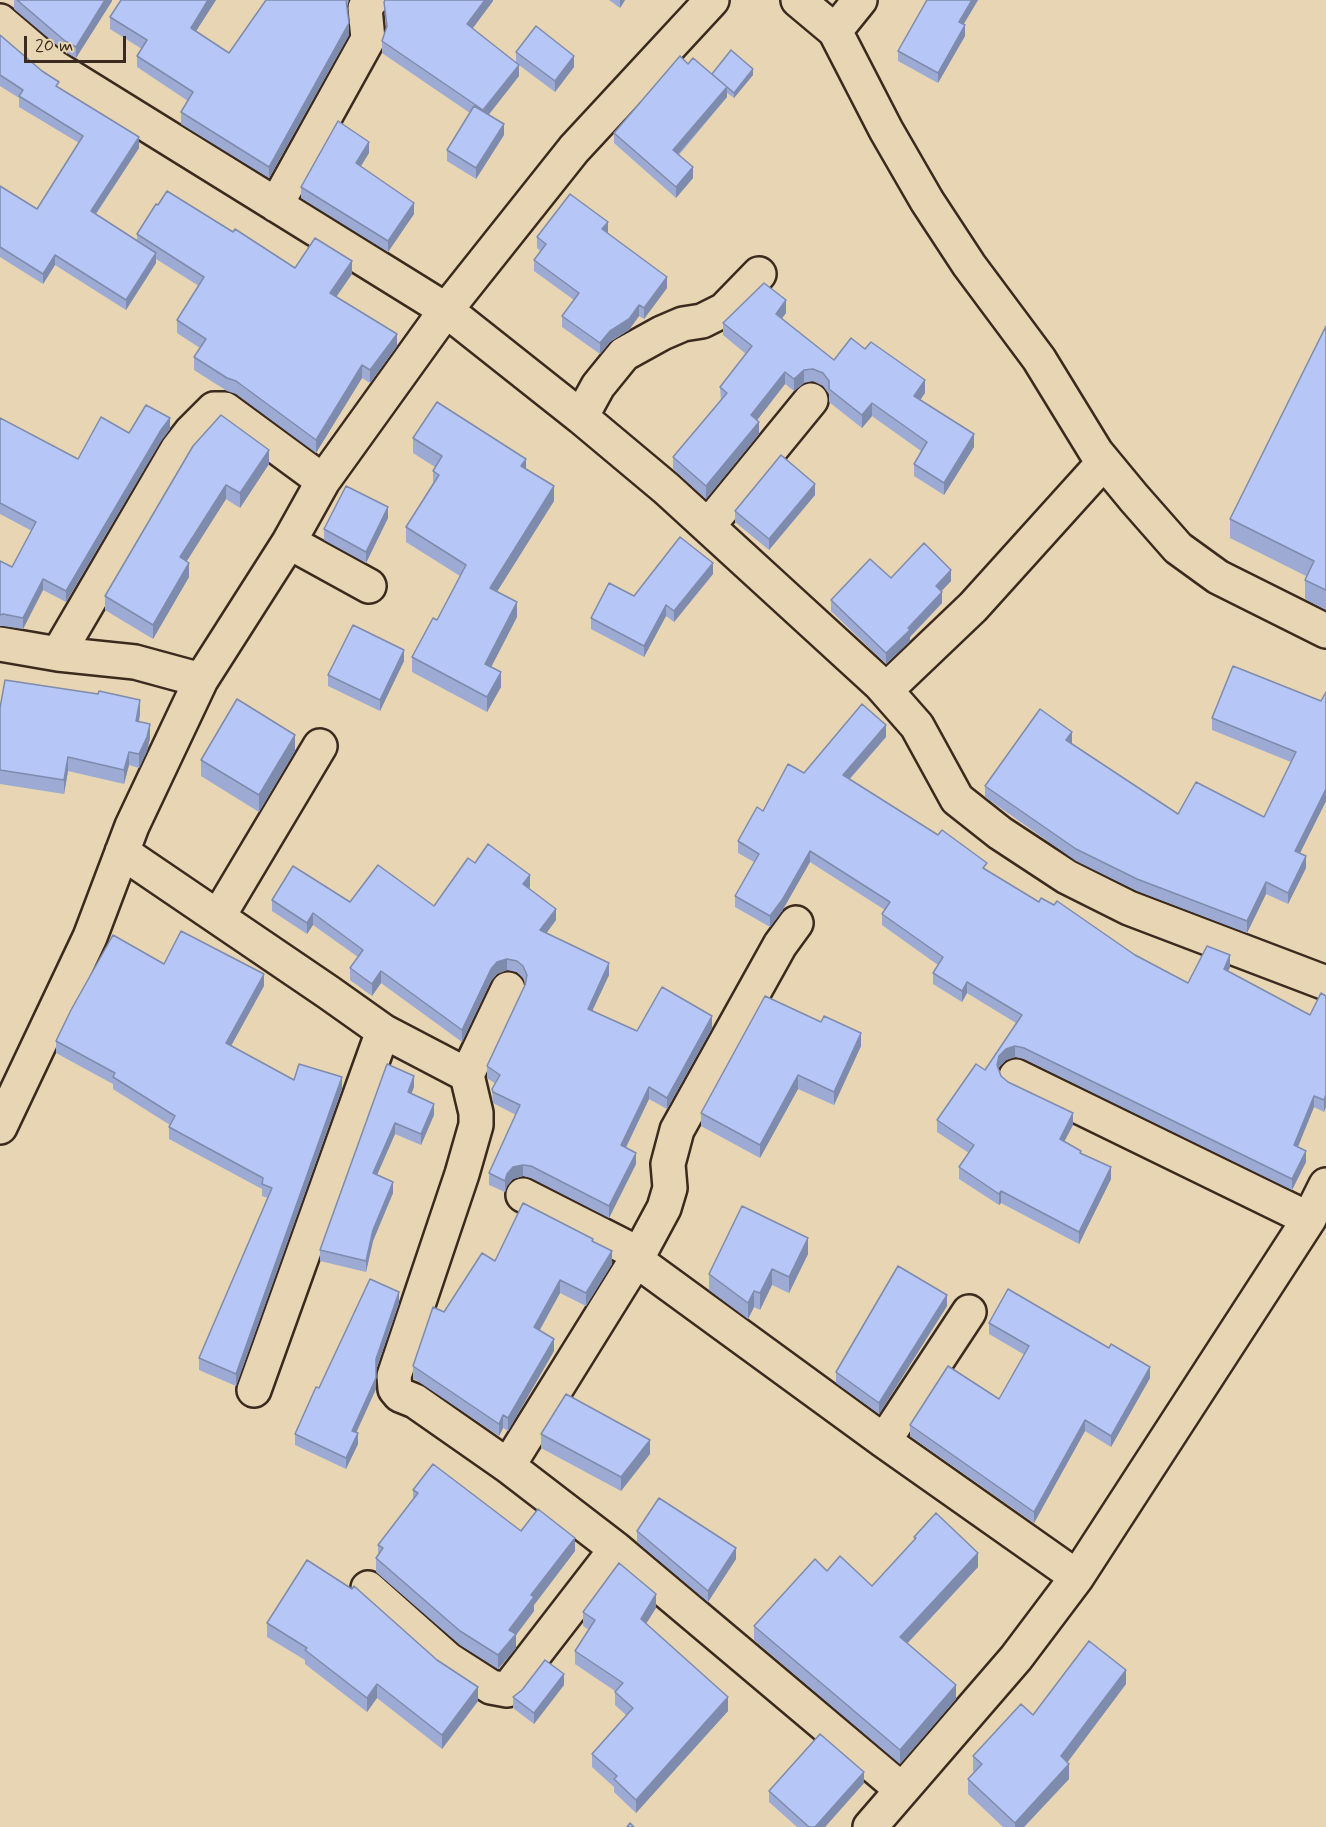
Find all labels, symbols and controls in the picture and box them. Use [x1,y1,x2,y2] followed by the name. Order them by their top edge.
[27,24,129,62] scale bar
[35,34,73,58] text: 20 m

